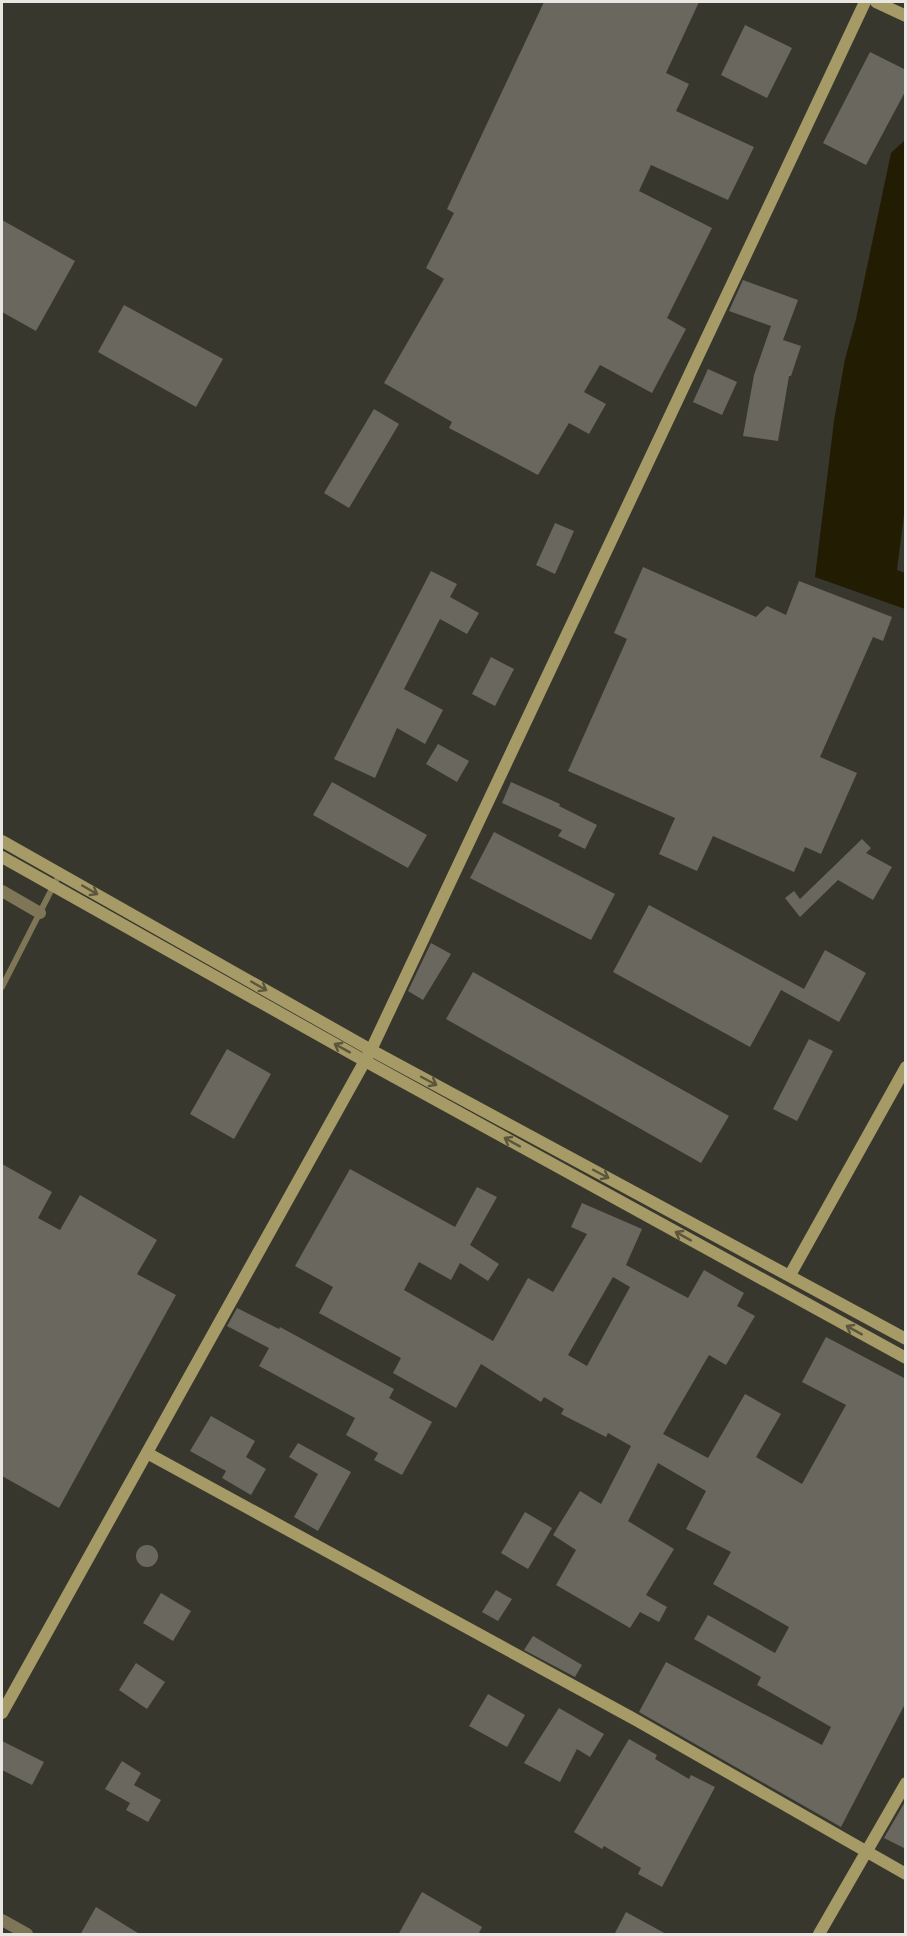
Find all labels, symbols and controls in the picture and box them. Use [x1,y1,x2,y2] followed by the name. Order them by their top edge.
[81,884,98,896] one-way arrow
[250,980,267,992] one-way arrow
[333,1042,351,1053] one-way arrow
[420,1075,437,1087] one-way arrow
[504,1136,522,1147] one-way arrow
[592,1168,609,1180] one-way arrow
[675,1230,692,1242] one-way arrow
[846,1324,863,1336] one-way arrow

